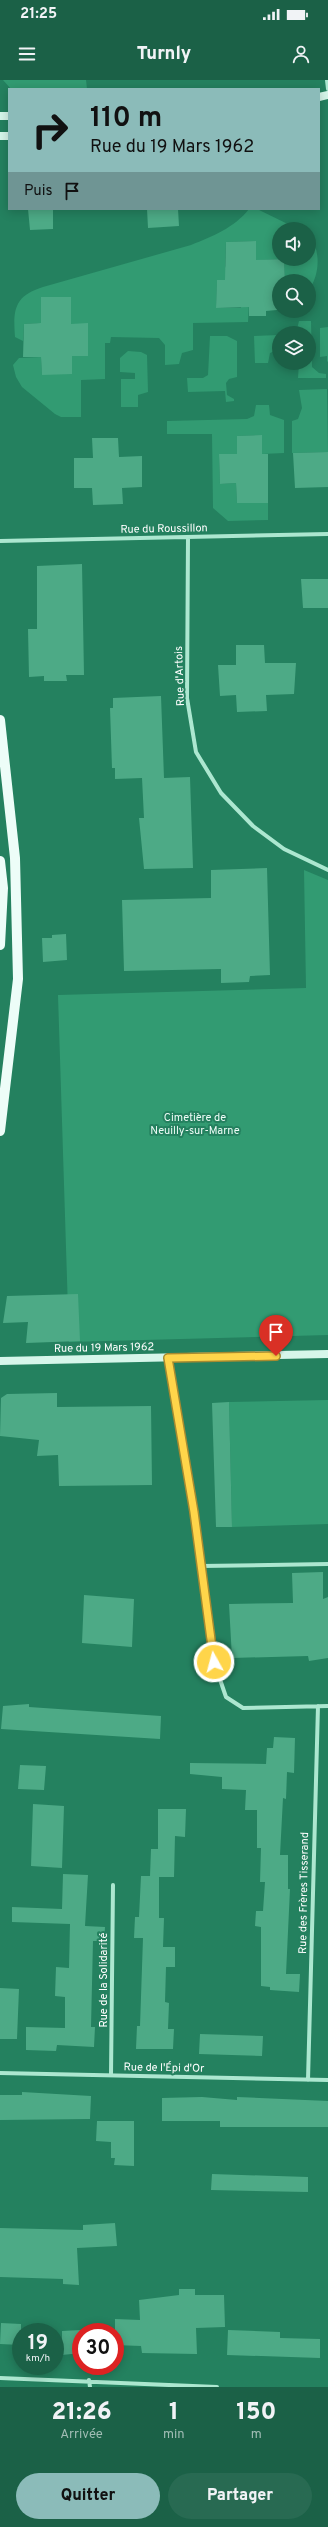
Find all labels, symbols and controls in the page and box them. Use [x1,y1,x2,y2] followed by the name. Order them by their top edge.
[20,5,57,24] text: 21:25
[16,43,38,65] icon: menu
[137,43,191,66] text: Turnly
[290,43,312,65] icon: person
[90,101,162,137] text: 110 m
[24,104,76,156] icon: right
[90,136,254,159] text: Rue du 19 Mars 1962
[61,180,83,202] icon: arrive
[24,182,53,201] text: Puis
[272,222,316,370] map controls
[272,222,316,266] button: sound
[272,274,316,318] button: search
[272,326,316,370] button: layers
[120,521,208,537] street label: Rue du Roussillon
[172,646,188,706] street label: Rue d'Artois
[150,1111,240,1138] park label: Cimetière de Neuilly-sur-Marne
[259,1315,293,1356] pin
[265,1321,287,1343] icon: arrive
[54,1340,154,1356] street label: Rue du 19 Mars 1962
[193,1641,235,1683] position arrow
[296,1832,312,1954] street label: Rue des Frères Tisserand
[97,1932,111,2028] street label: Rue de la Solidarité
[124,2059,205,2076] street label: Rue de l'Épi d'Or
[72,2323,124,2375] speed limit sign: 30
[28,2331,48,2357] text: 19
[26,2352,50,2365] text: km/h
[52,2398,112,2428] text: 21:26
[169,2398,179,2428] text: 1
[236,2398,276,2428] text: 150
[60,2427,103,2443] text: Arrivée
[163,2427,185,2443] text: min
[251,2427,262,2443] text: m
[16,2473,160,2519] button: Quitter
[168,2473,312,2519] button: Partager

